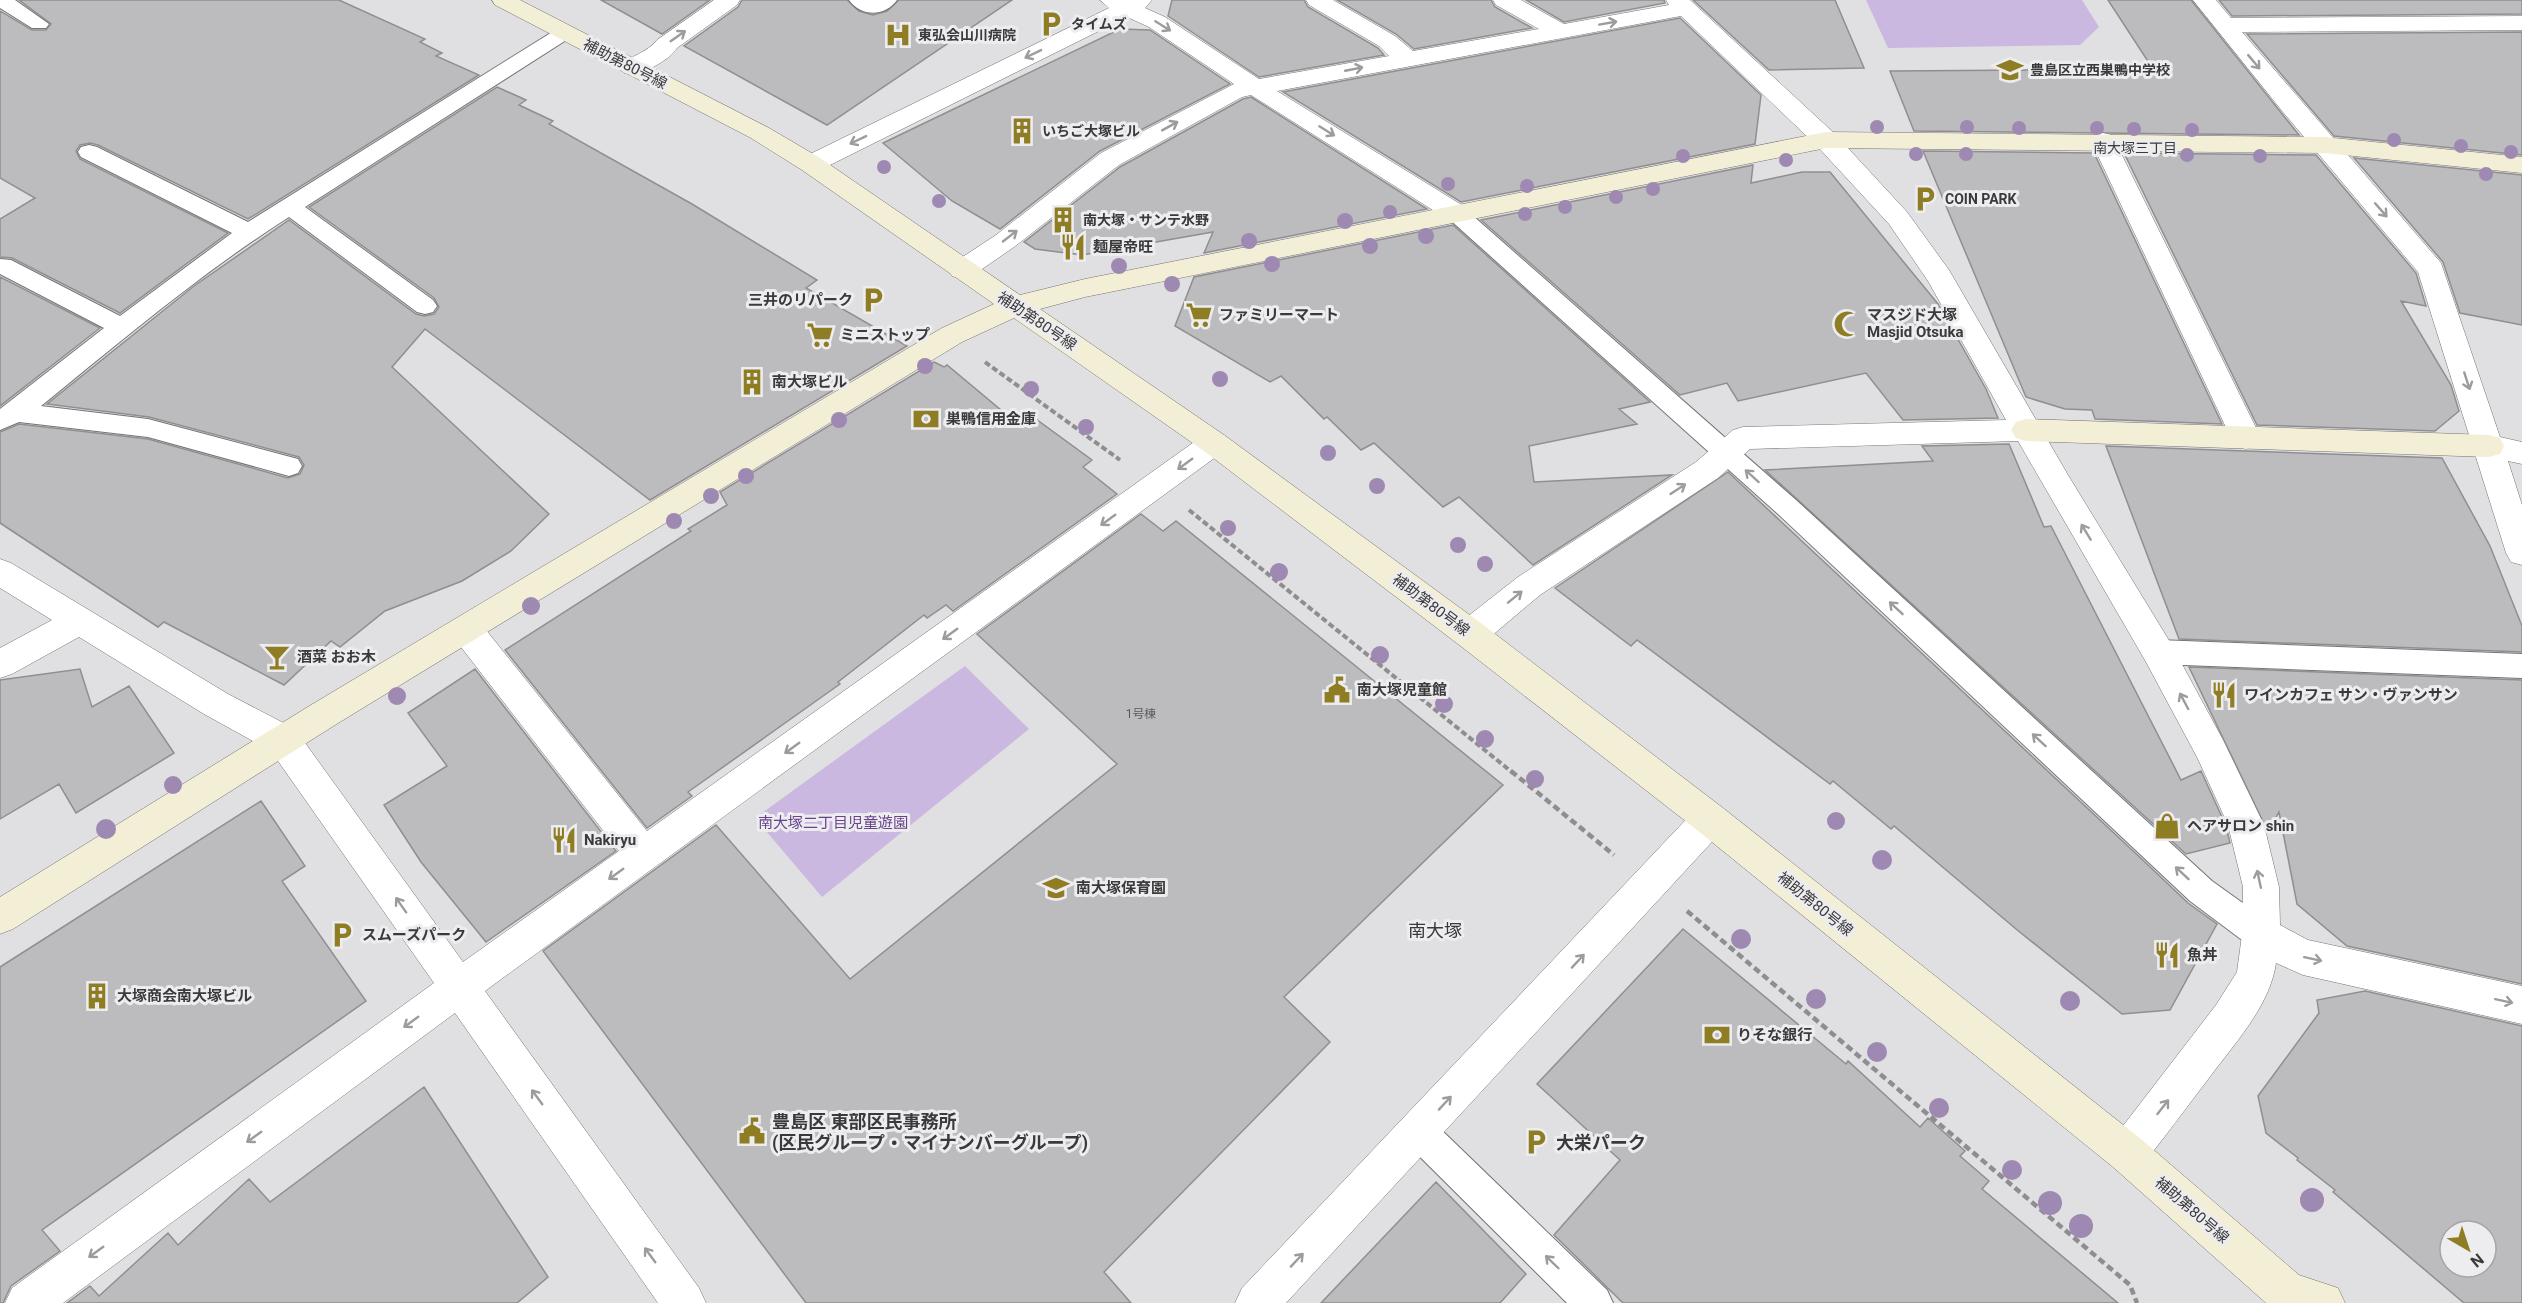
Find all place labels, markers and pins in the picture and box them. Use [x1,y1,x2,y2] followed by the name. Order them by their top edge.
[1036,9,1066,39] parking icon: タイムズ
[1071,16,1127,32] place label: タイムズ
[883,20,913,50] hospital icon: 東弘会山川病院
[918,27,1016,43] place label: 東弘会山川病院
[1995,55,2025,85] school or university icon: 豊島区立西巣鴨中学校
[2030,62,2170,78] place label: 豊島区立西巣鴨中学校
[1007,116,1037,146] building icon: いちご大塚ビル
[1042,123,1140,139] place label: いちご大塚ビル
[1910,184,1940,214] parking icon: COIN PARK
[1945,191,2017,207] place label: COIN PARK
[1048,205,1078,235] building icon: 南大塚・サンテ水野
[1083,212,1209,228] place label: 南大塚・サンテ水野
[1058,232,1088,262] restaurant icon: 麺屋帝旺
[1093,238,1153,256] place label: 麺屋帝旺
[858,285,888,315] parking icon: 三井のリパーク
[748,291,853,309] place label: 三井のリパーク
[1184,300,1214,330] supermarket icon: ファミリーマート
[1219,306,1339,324] place label: ファミリーマート
[1867,306,1963,341] place label: マスジド大塚 Masjid Otsuka
[1832,309,1862,339] mosque icon: マスジド大塚 Masjid Otsuka
[805,320,835,350] supermarket icon: ミニストップ
[840,326,930,344] place label: ミニストップ
[737,367,767,397] building icon: 南大塚ビル
[772,373,847,391] place label: 南大塚ビル
[911,404,941,434] bank icon: 巣鴨信用金庫
[946,410,1036,428] place label: 巣鴨信用金庫
[262,642,292,672] bar icon: 酒菜 おお木
[297,648,376,666] place label: 酒菜 おお木
[1322,675,1352,705] public building icon: 南大塚児童館
[2209,680,2239,710] restaurant icon: ワインカフェ サン・ヴァンサン
[1357,681,1447,699] place label: 南大塚児童館
[2244,686,2458,704] place label: ワインカフェ サン・ヴァンサン
[2152,811,2182,841] shop icon: ヘアサロン shin
[2187,817,2294,835] place label: ヘアサロン shin
[549,825,579,855] restaurant icon: Nakiryu
[584,831,636,849] place label: Nakiryu
[1041,873,1071,903] school or university icon: 南大塚保育園
[1076,879,1166,897] place label: 南大塚保育園
[327,920,357,950] parking icon: スムーズパーク
[362,926,466,944] place label: スムーズパーク
[2152,940,2182,970] restaurant icon: 魚丼
[2187,946,2217,964] place label: 魚丼
[82,981,112,1011] building icon: 大塚商会南大塚ビル
[117,987,252,1005] place label: 大塚商会南大塚ビル
[1702,1020,1732,1050] bank icon: りそな銀行
[1737,1026,1812,1044] place label: りそな銀行
[772,1111,1088,1154] place label: 豊島区 東部区民事務所 (区民グループ・マイナンバーグループ)
[737,1116,767,1146] public building icon: 豊島区 東部区民事務所 (区民グループ・マイナンバーグループ)
[1521,1127,1551,1157] parking icon: 大栄パーク
[1556,1132,1646,1153] place label: 大栄パーク

